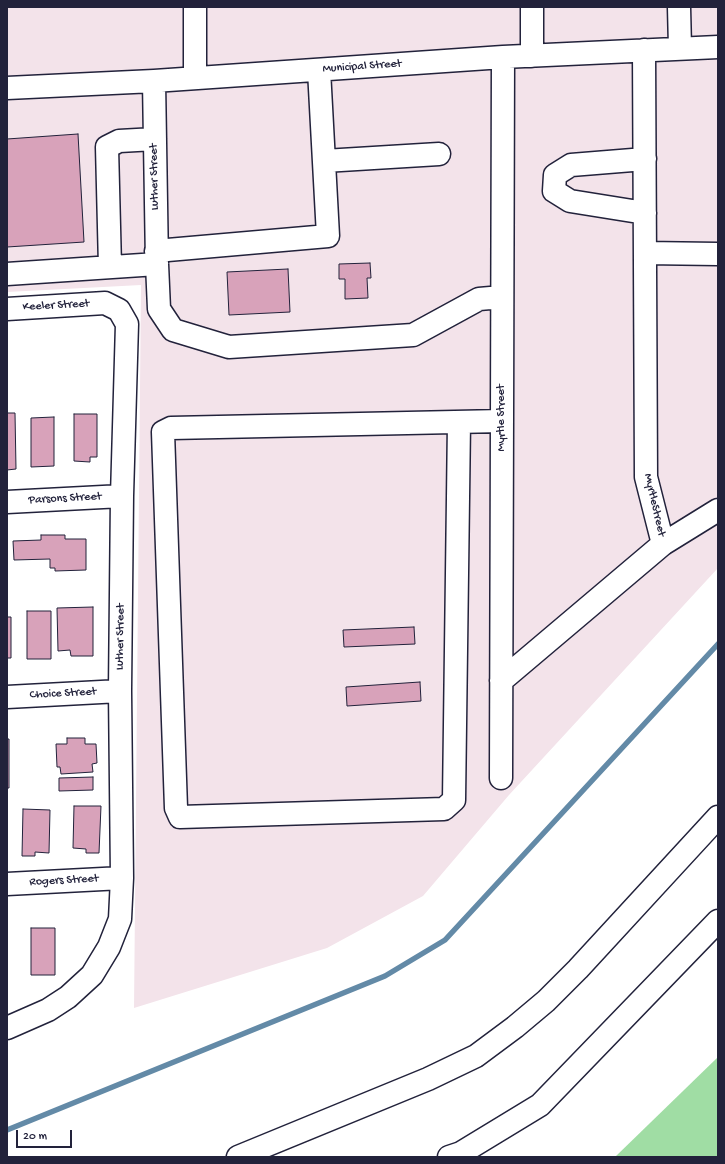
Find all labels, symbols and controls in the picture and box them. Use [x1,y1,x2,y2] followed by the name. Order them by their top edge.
[322,57,402,77] street label: Municipal Street
[147,144,163,210] street label: Luther Street
[22,297,90,315] street label: Keeler Street
[495,384,509,452] street label: Myrtle Street
[640,472,668,538] street label: MyrtleStreet
[28,490,102,508] street label: Parsons Street
[113,604,129,670] street label: Luther Street
[29,685,97,703] street label: Choice Street
[29,872,99,890] street label: Rogers Street
[18,1122,74,1148] scale bar
[23,1130,47,1144] text: 20 m

